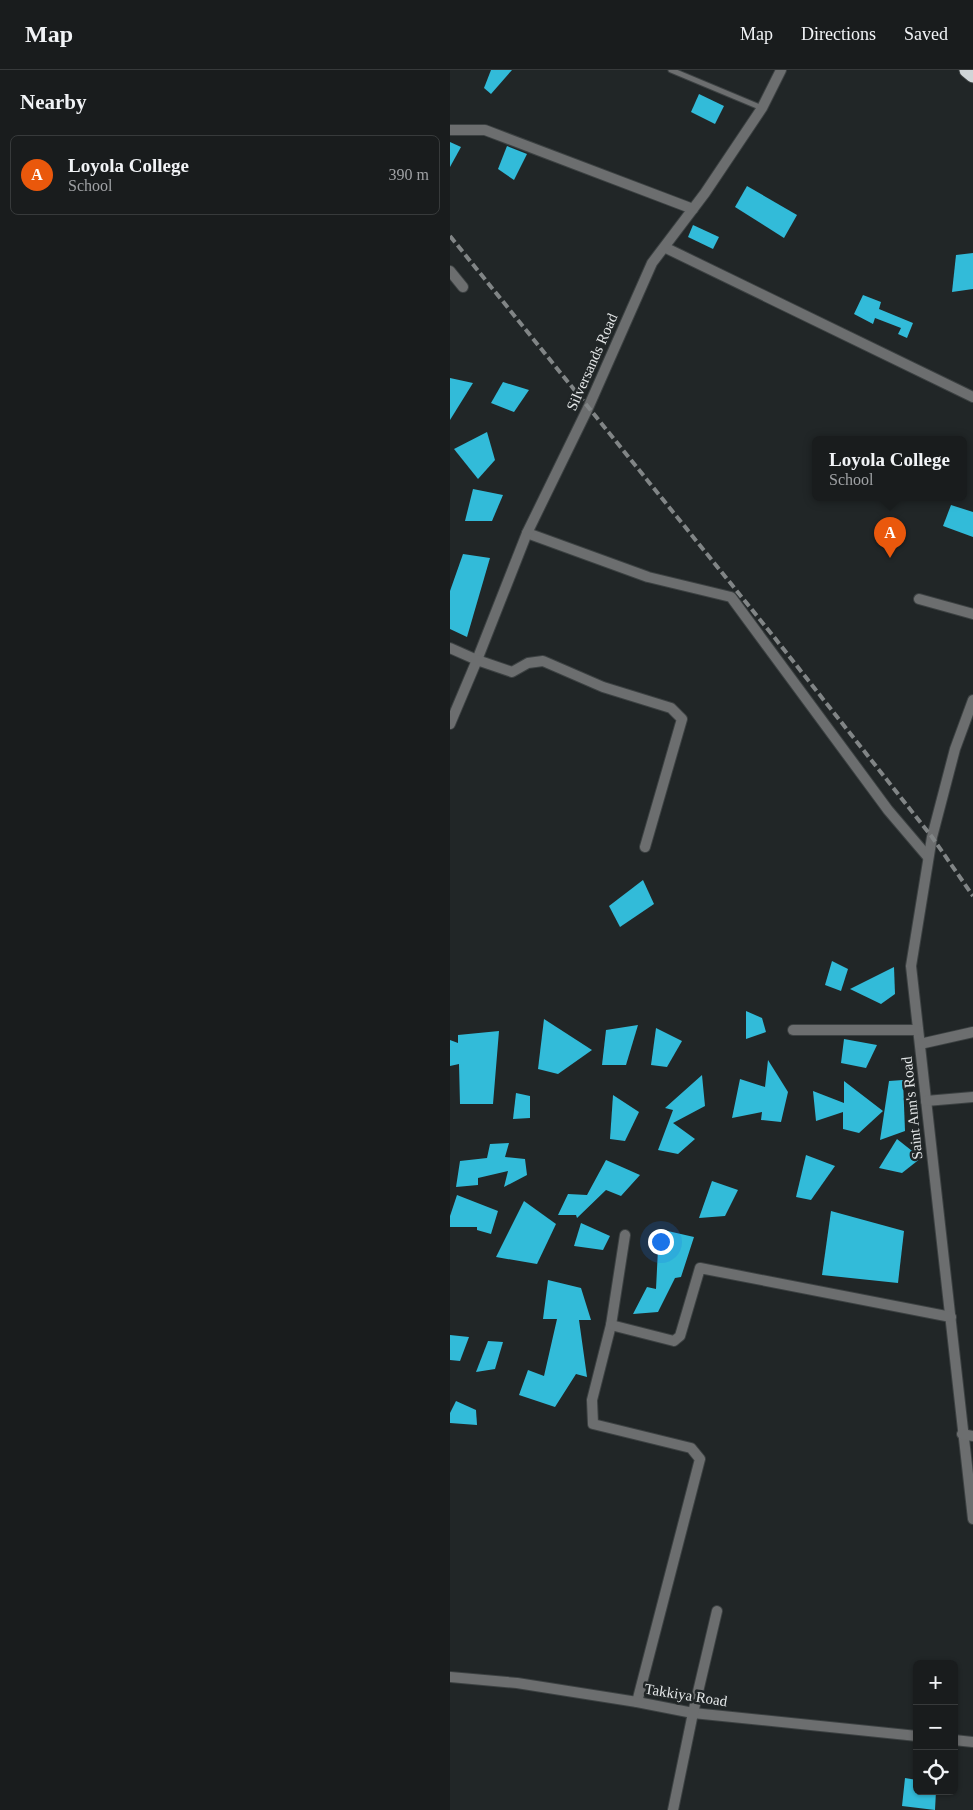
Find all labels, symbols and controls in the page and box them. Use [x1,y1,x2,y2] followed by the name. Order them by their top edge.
[25,21,73,47] text: Map
[740,24,773,44] text: Map
[801,24,876,44] text: Directions
[904,24,948,44] text: Saved
[20,90,87,114] text: Nearby
[68,155,189,176] text: Loyola College
[31,166,43,183] text: A
[389,166,429,183] text: 390 m
[68,177,112,194] text: School
[563,311,621,413] street label: Silversands Road
[812,436,967,501] popup
[829,449,950,470] text: Loyola College
[829,471,874,488] text: School
[874,517,906,558] pin: A
[899,1055,925,1160] street label: Saint Ann's Road
[648,1229,674,1255] your location
[913,1660,958,1795] map controls
[913,1660,958,1705] button: +
[644,1681,729,1710] street label: Takkiya Road
[913,1705,958,1750] button: −
[913,1750,958,1795] button: locate

